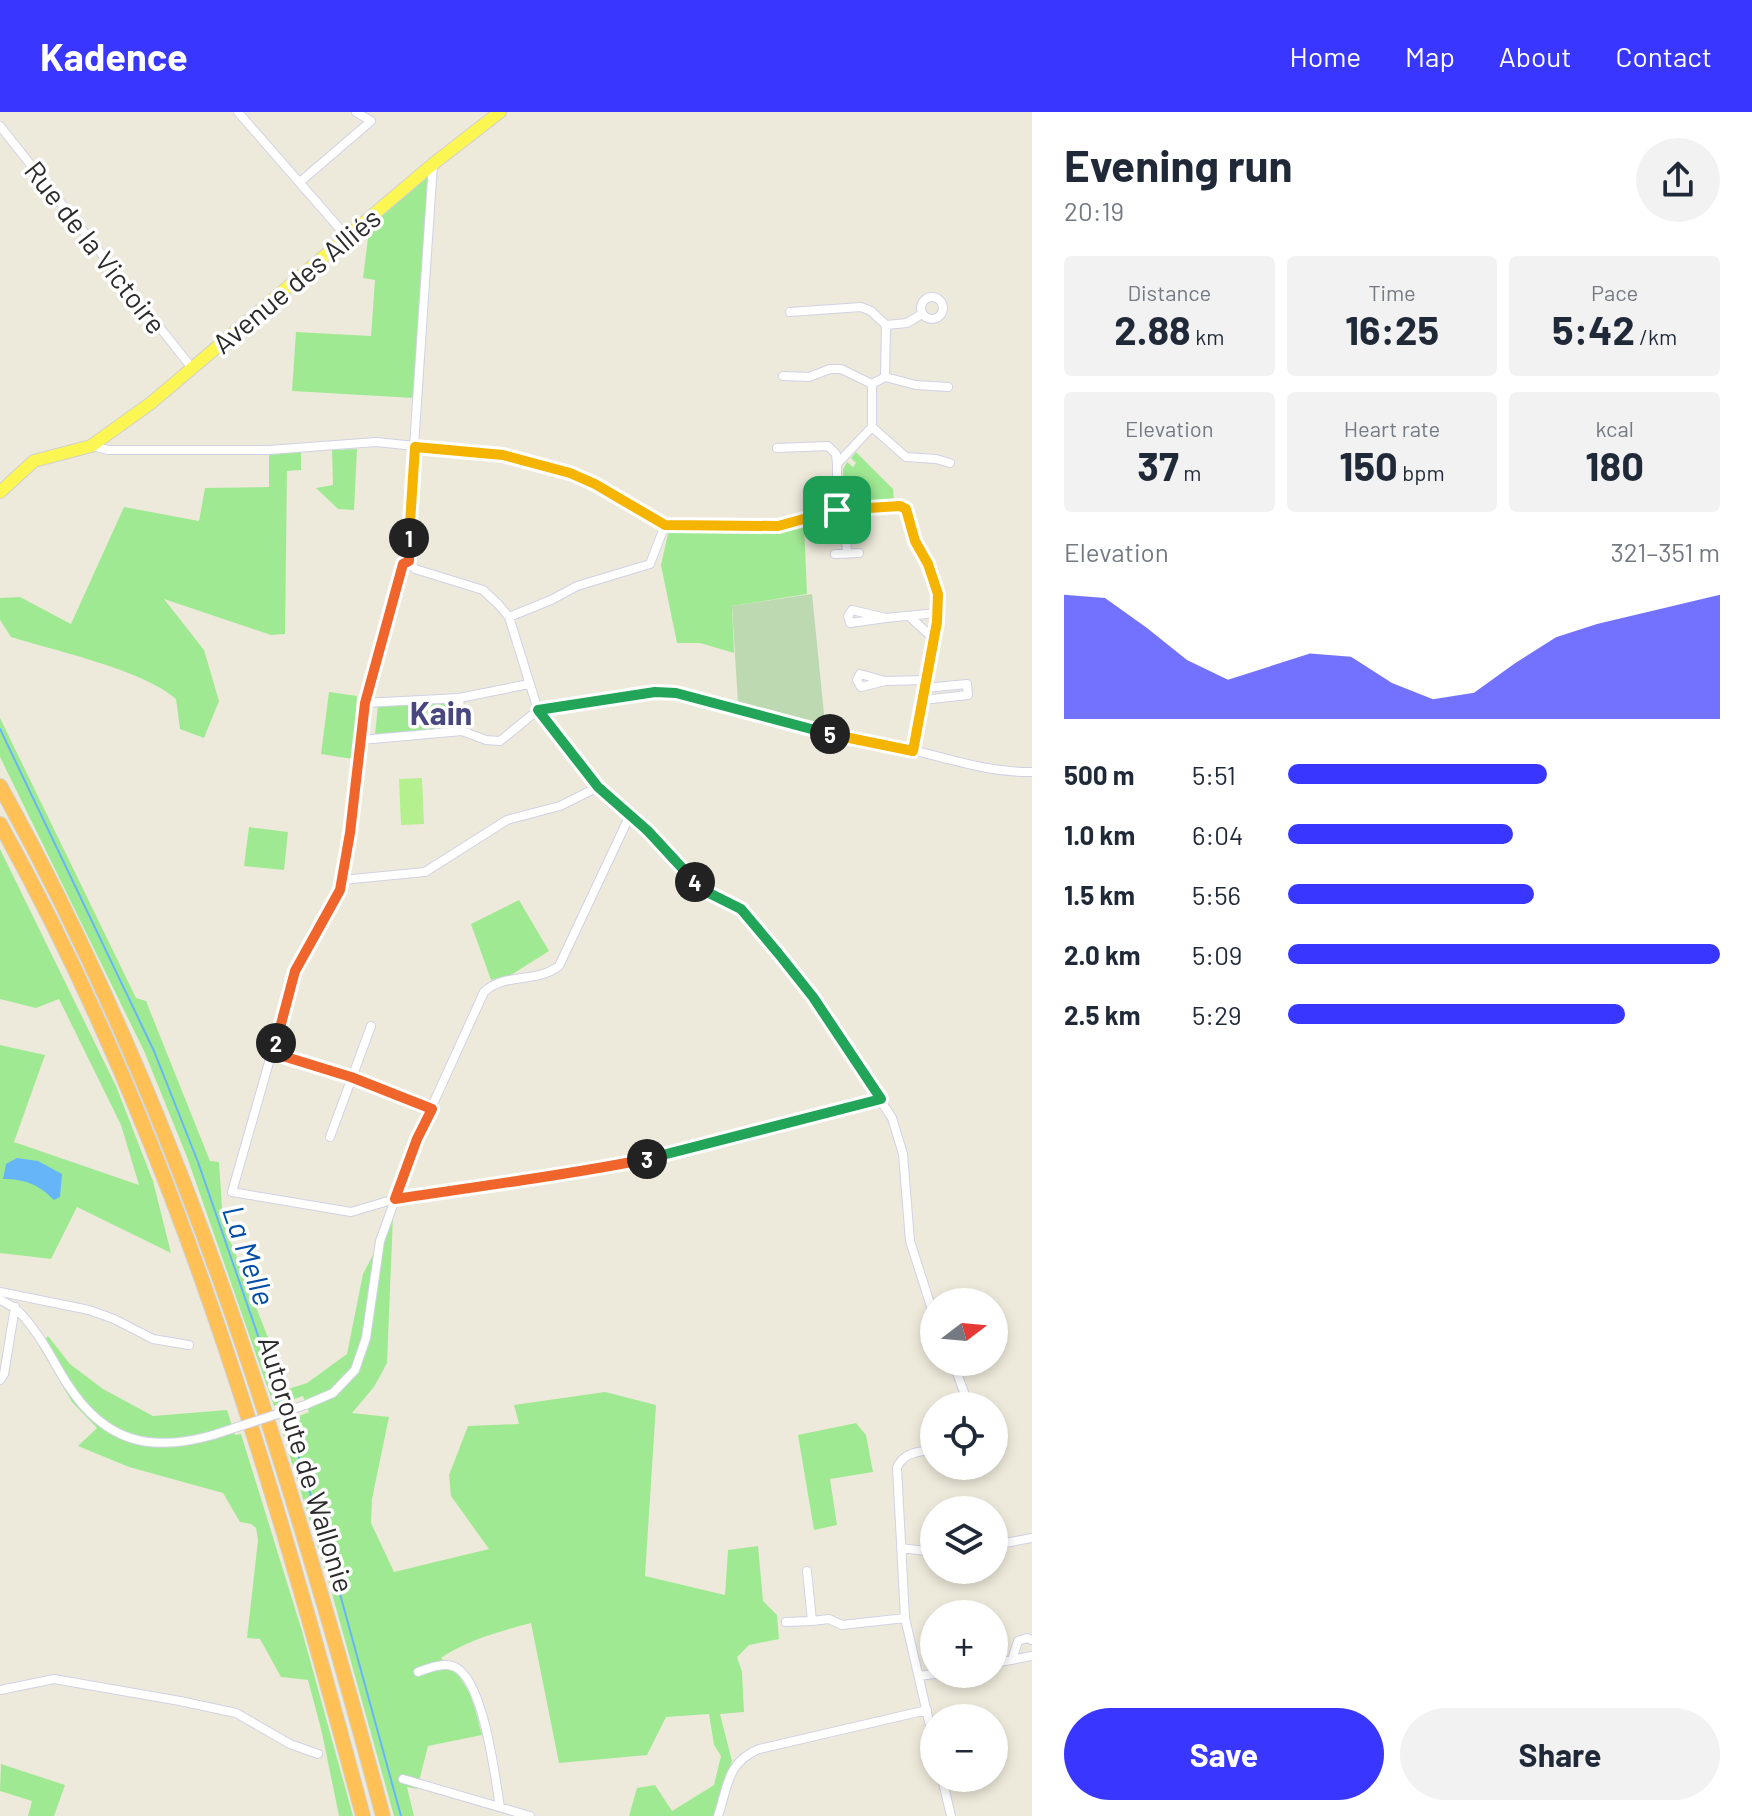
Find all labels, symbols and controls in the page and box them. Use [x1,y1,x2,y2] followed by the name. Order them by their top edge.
[40,33,188,79] text: Kadence
[1290,39,1361,73] text: Home
[1405,39,1455,73] text: Map
[1499,39,1571,73] text: About
[1615,39,1712,73] text: Contact
[1064,138,1293,191] text: Evening run
[1636,138,1720,222] button: share
[18,154,174,340] street label: Rue de la Victoire
[1064,195,1124,226] text: 20:19
[205,200,387,360] street label: Avenue des Alliés
[1127,279,1211,305] text: Distance
[1368,279,1416,305] text: Time
[1591,279,1638,305] text: Pace
[1114,305,1191,353] text: 2.88
[1345,305,1439,353] text: 16:25
[1552,305,1635,353] text: 5:42
[1191,323,1224,349] text: km
[1635,323,1677,349] text: /km
[1125,415,1214,441] text: Elevation
[1344,415,1440,441] text: Heart rate
[1595,415,1634,441] text: kcal
[1137,441,1179,489] text: 37
[1339,441,1398,489] text: 150
[1585,441,1644,489] text: 180
[1179,459,1201,485] text: m
[1398,459,1445,485] text: bpm
[803,476,871,544] pin
[815,488,859,532] icon: arrive
[389,518,429,558] pin: 1
[405,525,413,551] text: 1
[1064,536,1169,567] text: Elevation
[1610,536,1720,567] text: 321–351 m
[410,693,472,731] district label: Kain
[810,714,850,754] pin: 5
[824,721,836,747] text: 5
[1064,759,1135,790] text: 500 m
[1192,759,1236,790] text: 5:51
[1064,819,1135,850] text: 1.0 km
[1192,819,1243,850] text: 6:04
[675,862,715,902] pin: 4
[688,869,702,895] text: 4
[1064,879,1135,910] text: 1.5 km
[1192,879,1241,910] text: 5:56
[1064,939,1141,970] text: 2.0 km
[1192,939,1242,970] text: 5:09
[1064,999,1140,1030] text: 2.5 km
[1192,999,1242,1030] text: 5:29
[256,1023,296,1063] pin: 2
[270,1030,282,1056] text: 2
[627,1139,667,1179] pin: 3
[641,1146,653,1172] text: 3
[216,1200,284,1310] water label: La Melle
[920,1288,1008,1376] north arrow
[920,1288,1008,1792] map controls
[252,1332,362,1596] street label: Autoroute de Wallonie
[920,1392,1008,1480] button: locate
[920,1496,1008,1584] button: layers
[920,1600,1008,1688] button: +
[920,1704,1008,1792] button: −
[1064,1708,1384,1800] button: Save
[1400,1708,1720,1800] button: Share

